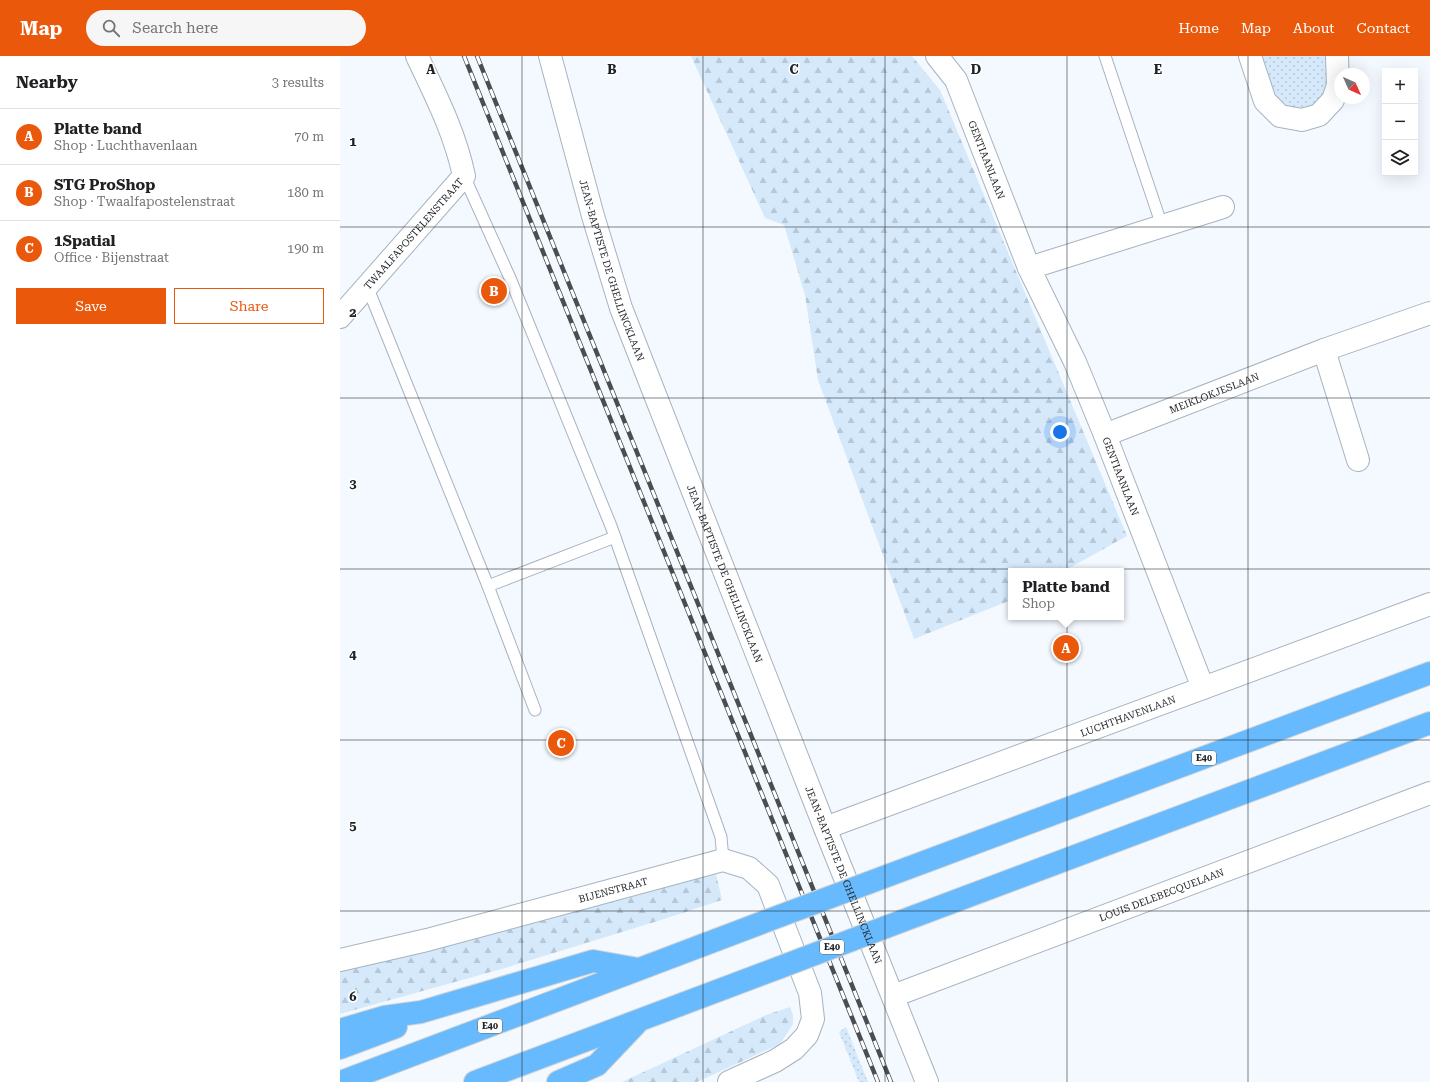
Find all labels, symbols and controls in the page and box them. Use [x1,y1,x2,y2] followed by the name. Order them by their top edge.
[86,10,366,46] search box
[20,17,62,40] text: Map
[100,17,122,39] icon: search
[132,19,218,37] text: Search here
[1178,20,1219,36] text: Home
[1241,20,1271,36] text: Map
[1293,20,1335,36] text: About
[1357,20,1410,36] text: Contact
[426,62,436,77] text: A
[607,62,617,77] text: B
[789,62,799,77] text: C
[971,62,981,77] text: D
[1154,62,1162,77] text: E
[1334,68,1370,104] north arrow
[1382,68,1418,176] map controls
[1382,68,1418,104] button: +
[16,72,78,92] text: Nearby
[272,75,324,90] text: 3 results
[1382,104,1418,140] button: −
[966,119,1007,201] street label: GENTIAANLAAN
[54,120,142,138] text: Platte band
[24,129,34,144] text: A
[294,129,324,144] text: 70 m
[349,134,357,149] text: 1
[54,138,198,153] text: Shop · Luchthavenlaan
[1382,140,1418,176] button: layers
[54,176,155,194] text: STG ProShop
[362,176,466,292] street label: TWAALFAPOSTELENSTRAAT
[577,178,646,363] street label: JEAN-BAPTISTE DE GHELLINCKLAAN
[24,185,34,200] text: B
[287,185,324,200] text: 180 m
[54,194,235,209] text: Shop · Twaalfapostelenstraat
[54,232,115,250] text: 1Spatial
[24,241,34,256] text: C
[287,241,324,256] text: 190 m
[54,250,169,265] text: Office · Bijenstraat
[481,276,507,306] pin: B
[16,288,166,324] button: Save
[174,288,324,324] button: Share
[349,305,357,320] text: 2
[1168,371,1261,416] street label: MEIKLOKJESLAAN
[1050,422,1070,442] your location
[1100,435,1141,517] street label: GENTIAANLAAN
[349,476,357,491] text: 3
[685,483,765,664] street label: JEAN-BAPTISTE DE GHELLINCKLAAN
[1008,568,1124,620] popup
[1022,578,1110,596] text: Platte band
[1022,596,1055,611] text: Shop
[1053,633,1079,663] pin: A
[349,647,357,662] text: 4
[1079,694,1177,739] street label: LUCHTHAVENLAAN
[548,728,574,758] pin: C
[1192,751,1216,765] road number: E40
[803,785,884,965] street label: JEAN-BAPTISTE DE GHELLINCKLAAN
[349,818,357,833] text: 5
[1098,866,1226,924] street label: LOUIS DELEBECQUELAAN
[577,876,649,905] street label: BIJENSTRAAT
[820,940,844,954] road number: E40
[349,989,357,1004] text: 6
[478,1019,502,1033] road number: E40

